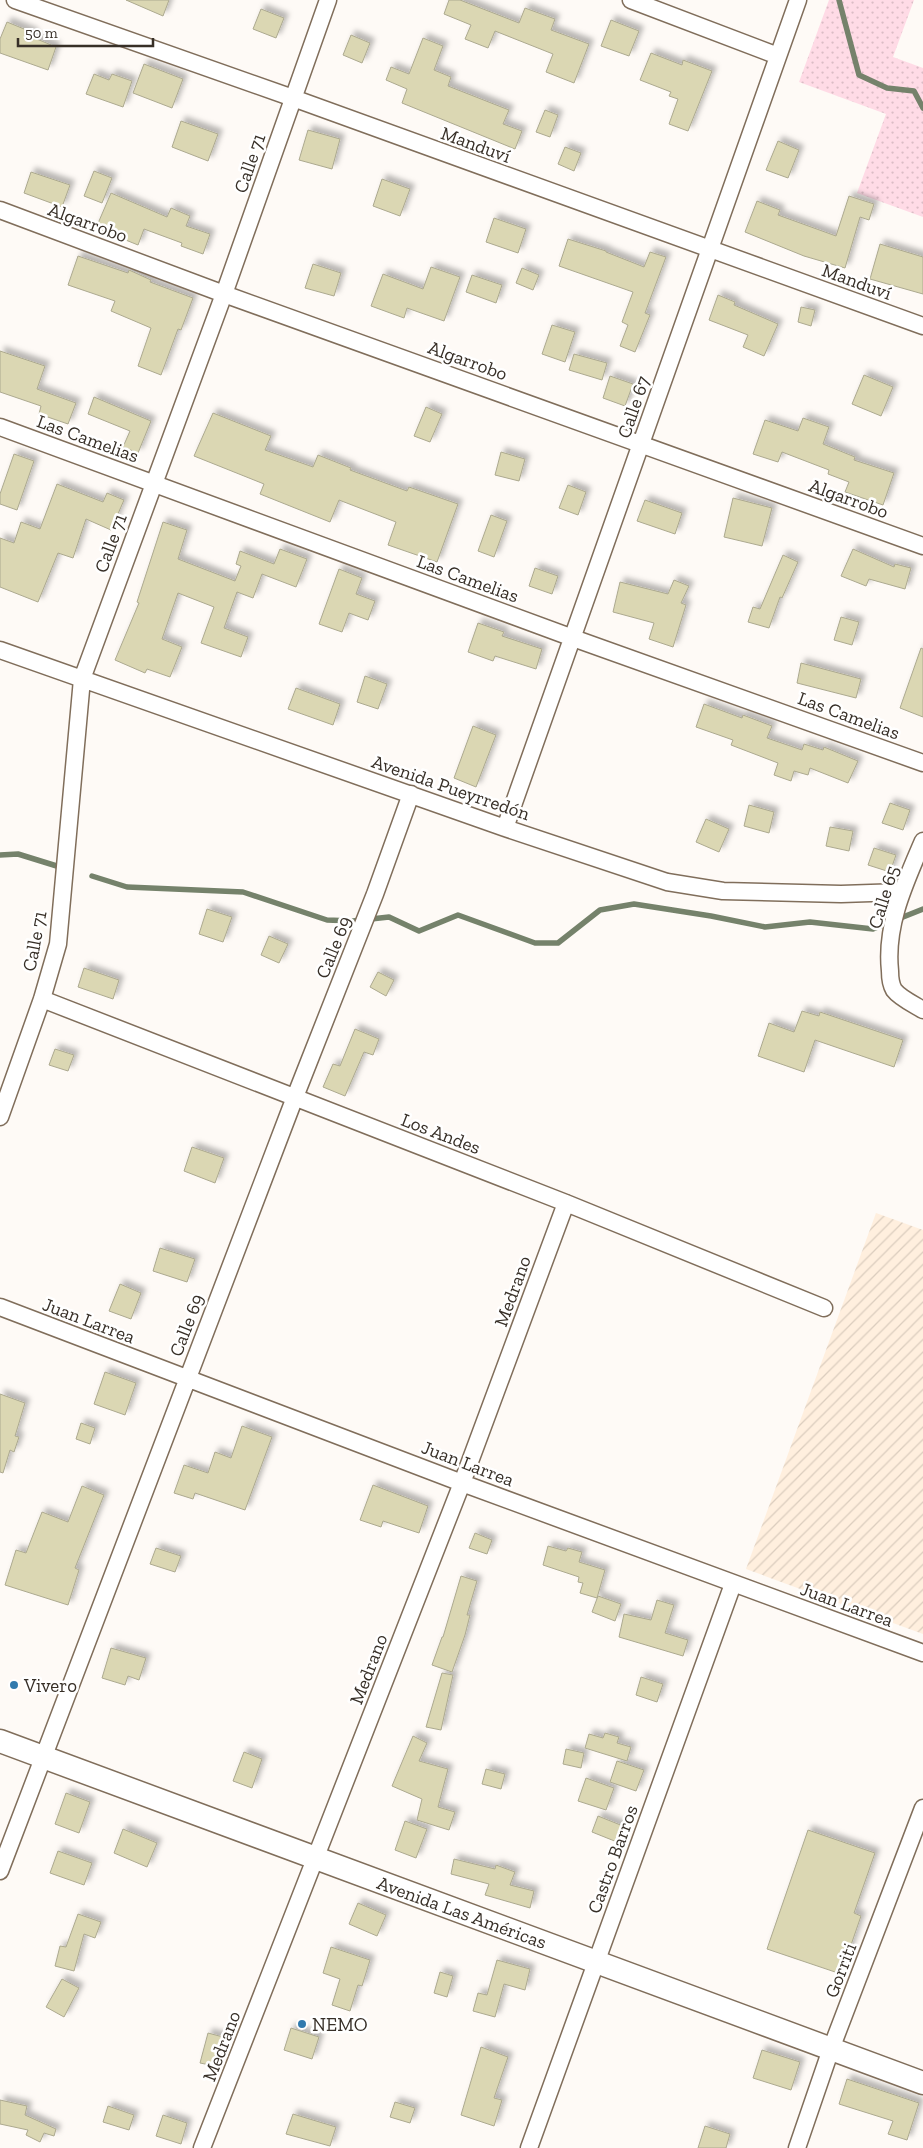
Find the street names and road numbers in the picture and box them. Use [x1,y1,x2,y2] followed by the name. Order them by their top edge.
[438,121,514,168] street label: Manduví
[229,131,270,196] street label: Calle 71
[45,198,131,247] street label: Algarrobo
[819,258,895,305] street label: Manduví
[425,336,511,385] street label: Algarrobo
[612,373,655,441] street label: Calle 67
[34,409,142,468] street label: Las Camelias
[806,474,892,523] street label: Algarrobo
[89,511,132,576] street label: Calle 71
[414,549,522,608] street label: Las Camelias
[795,686,903,745] street label: Las Camelias
[369,750,533,825] street label: Avenida Pueyrredón
[863,863,904,931] street label: Calle 65
[17,909,52,973] street label: Calle 71
[311,913,356,982] street label: Calle 69
[398,1108,484,1159] street label: Los Andes
[489,1252,536,1330] street label: Medrano
[164,1291,209,1360] street label: Calle 69
[39,1292,138,1349] street label: Juan Larrea
[418,1435,517,1492] street label: Juan Larrea
[797,1577,896,1632] street label: Juan Larrea
[345,1631,392,1708] street label: Medrano
[582,1802,643,1916] street label: Castro Barros
[374,1871,550,1954] street label: Avenida Las Américas
[820,1940,861,2001] street label: Gorriti
[198,2008,245,2085] street label: Medrano

